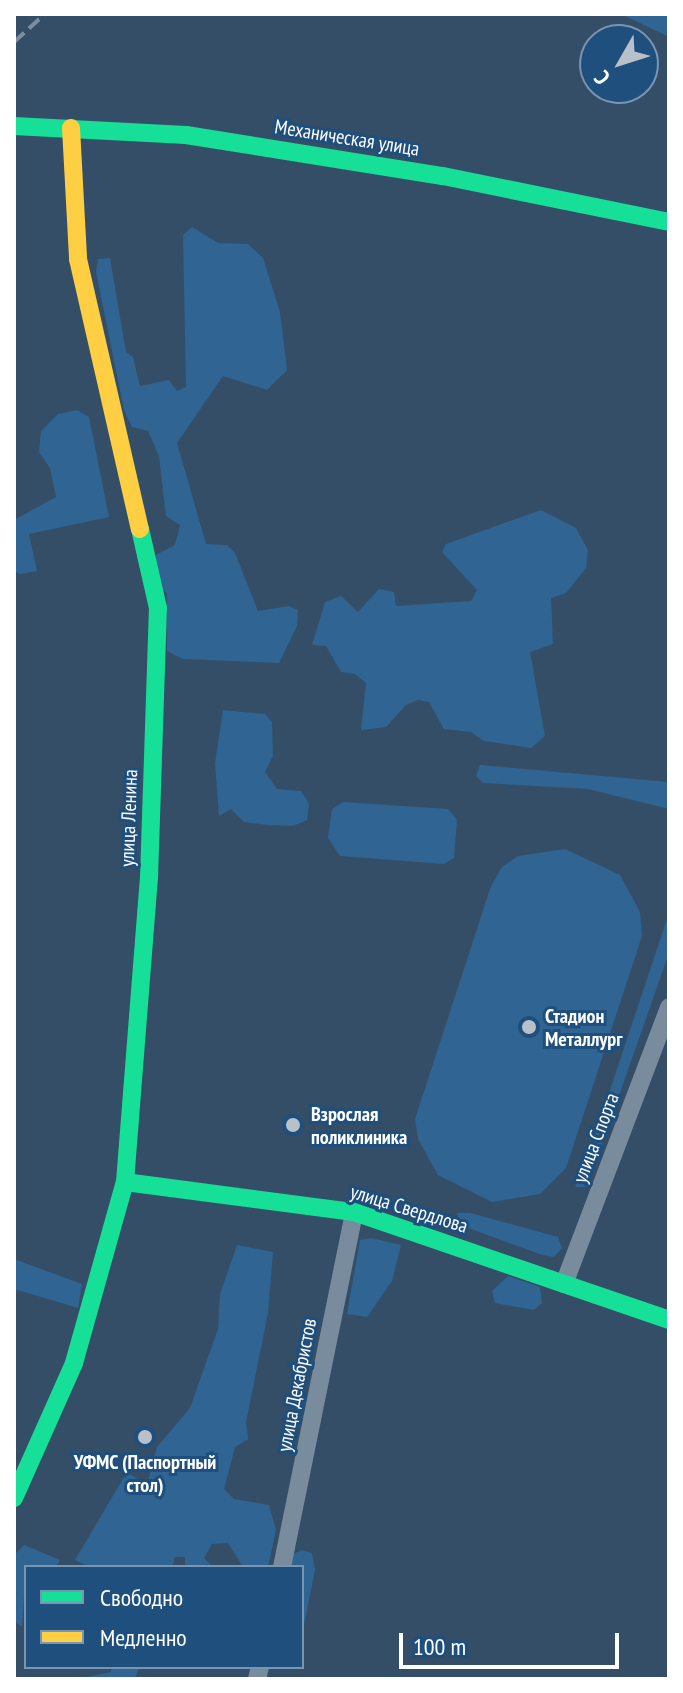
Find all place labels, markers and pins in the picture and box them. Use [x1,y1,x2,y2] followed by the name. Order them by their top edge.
[545,1004,622,1051] place label: Стадион Металлург
[520,1018,538,1036] marker: Стадион Металлург
[311,1102,407,1149] place label: Взрослая поликлиника
[282,1114,304,1136] marker: Взрослая поликлиника
[136,1428,154,1446] marker: УФМС (Паспортный стол)
[73,1450,217,1497] place label: УФМС (Паспортный стол)

